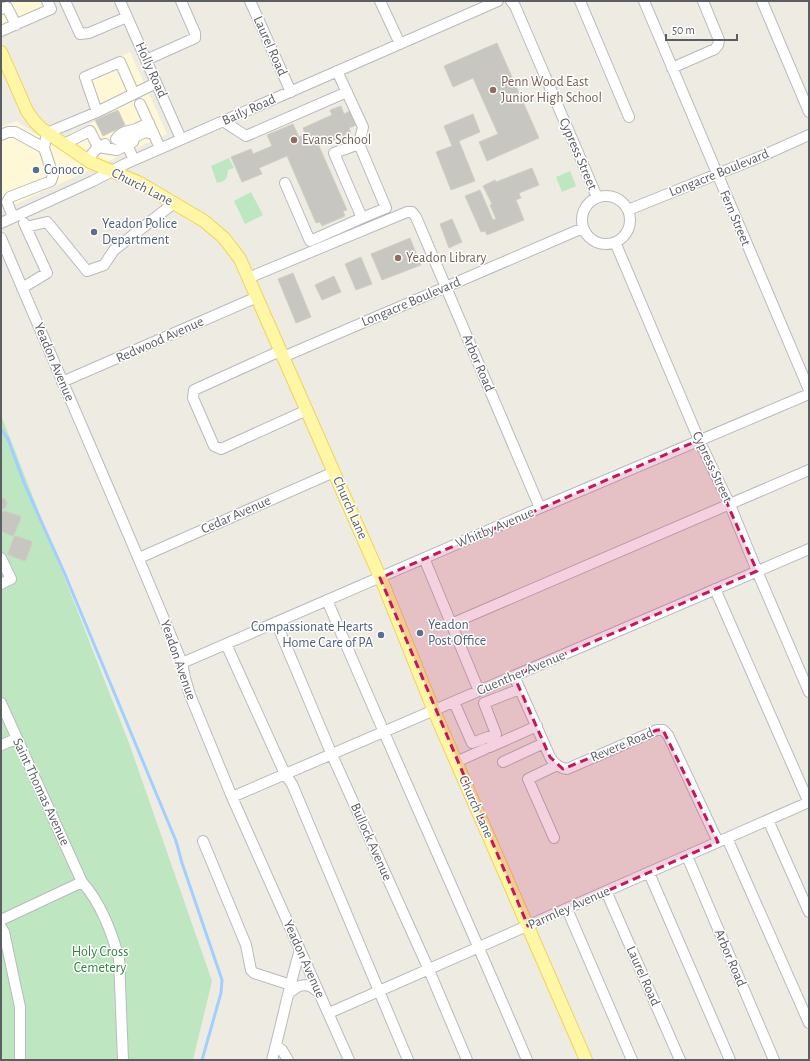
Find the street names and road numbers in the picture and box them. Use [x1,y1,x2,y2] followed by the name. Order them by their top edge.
[251,14,289,78] street label: Laurel Road
[133,40,169,100] street label: Holly Road
[220,92,278,128] street label: Baily Road
[557,116,600,193] street label: Cypress Street
[667,147,771,199] street label: Longacre Boulevard
[109,166,175,208] street label: Church Lane
[717,188,753,248] street label: Fern Street
[359,275,463,329] street label: Longacre Boulevard
[114,314,206,366] street label: Redwood Avenue
[31,321,77,403] street label: Yeadon Avenue
[460,332,496,394] street label: Arbor Road
[689,429,735,505] street label: Cypress Street
[330,475,370,541] street label: Church Lane
[199,493,273,537] street label: Cedar Avenue
[454,505,536,551] street label: Whitby Avenue
[158,618,198,702] street label: Yeadon Avenue
[475,648,567,698] street label: Guenther Avenue
[588,725,656,765] street label: Revere Road
[10,736,72,848] street label: Saint Thomas Avenue
[456,774,496,840] street label: Church Lane
[348,801,394,883] street label: Bullock Avenue
[526,884,612,932] street label: Parmley Avenue
[281,918,327,1000] street label: Yeadon Avenue
[712,927,748,989] street label: Arbor Road
[624,944,662,1008] street label: Laurel Road

